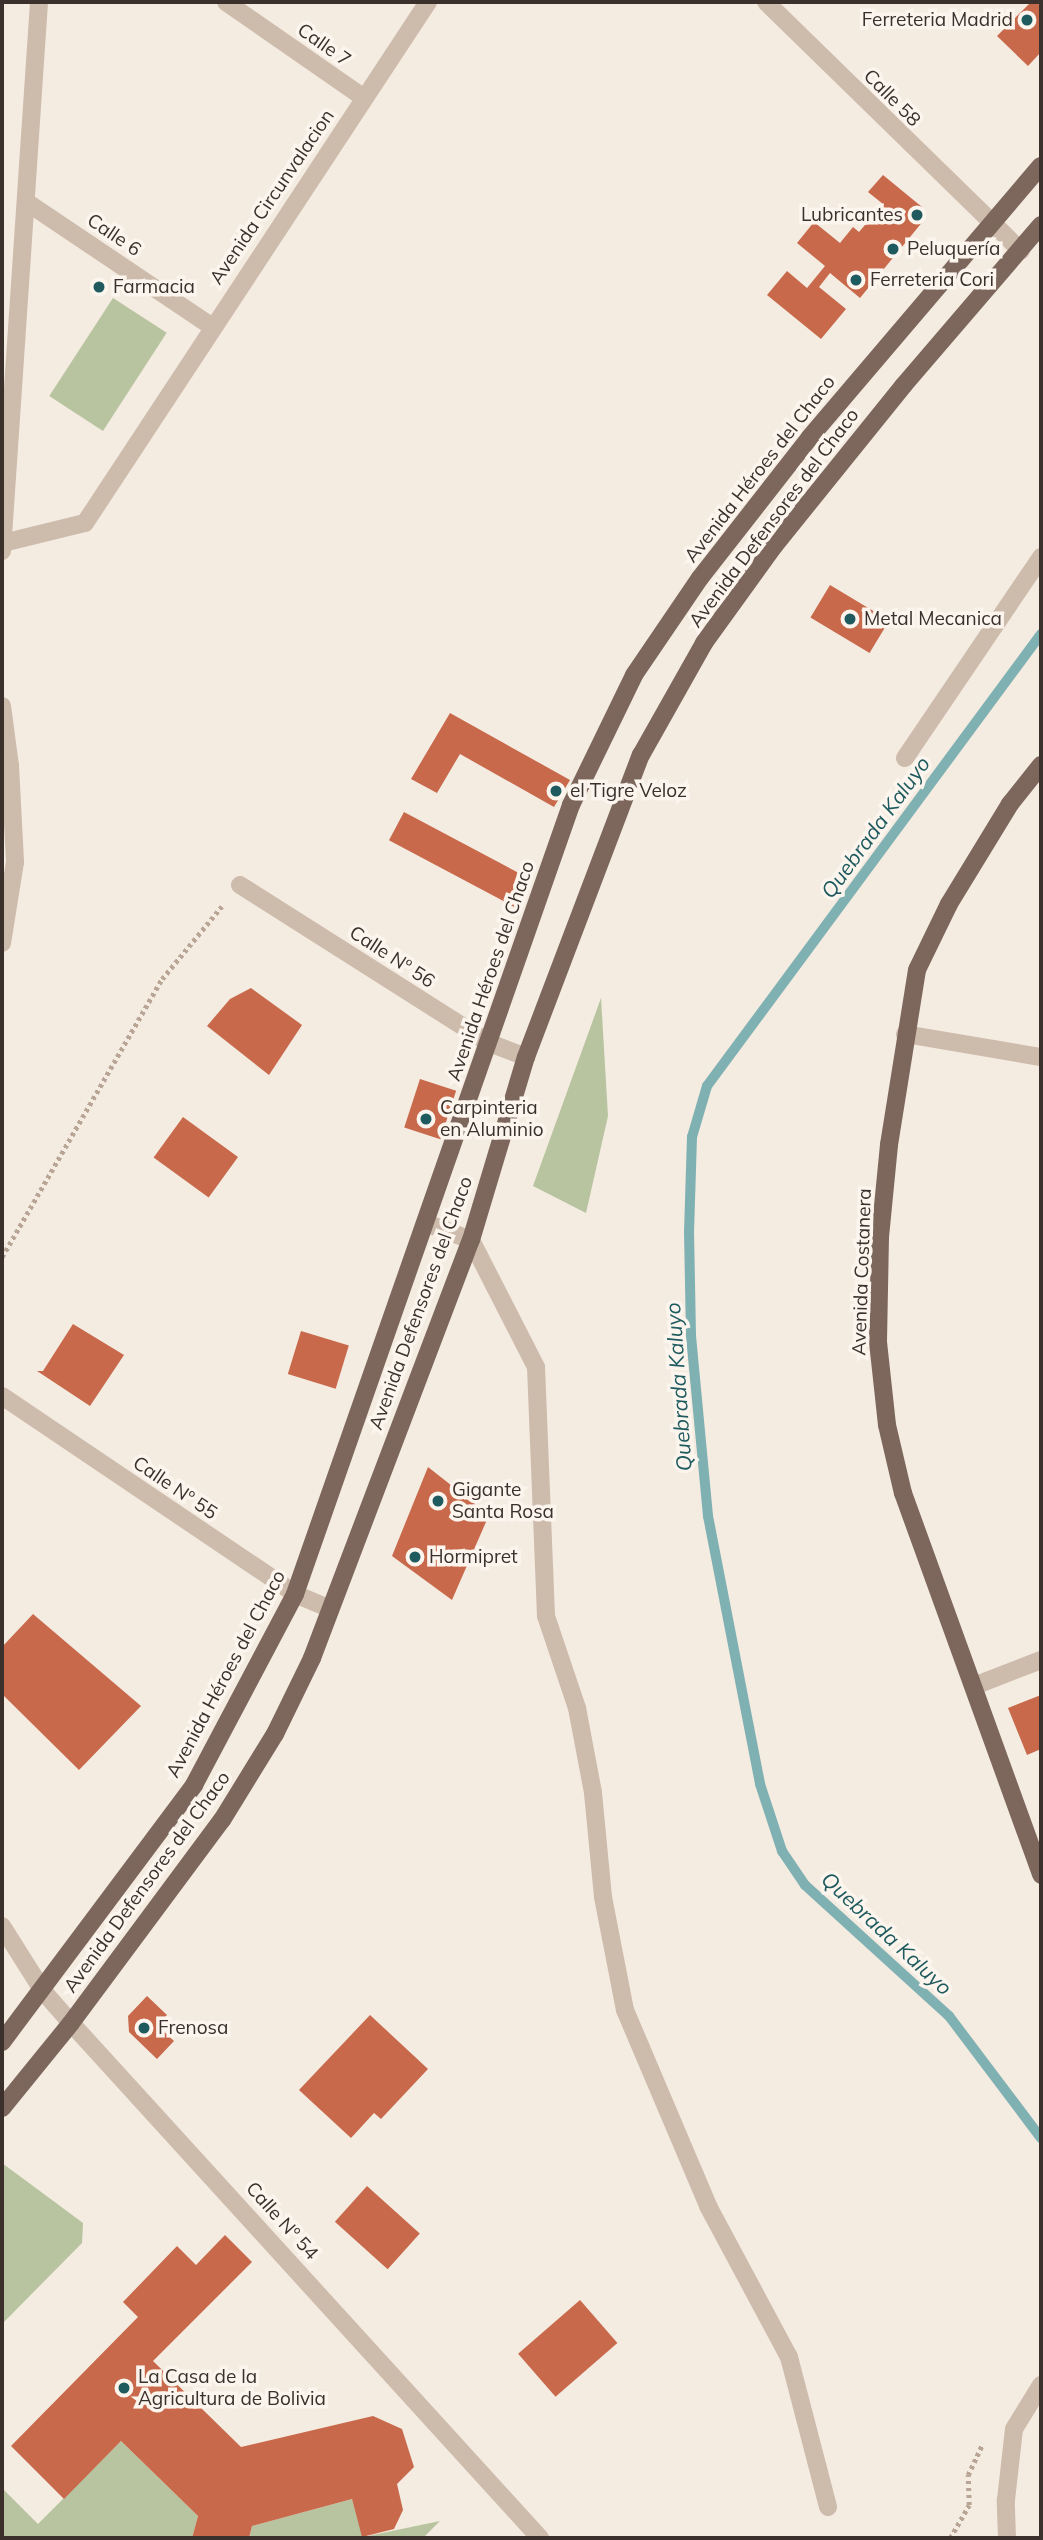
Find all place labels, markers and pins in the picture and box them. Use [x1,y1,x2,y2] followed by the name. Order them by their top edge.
[862,9,1013,31] place label: Ferreteria Madrid
[1019,12,1035,28] marker: Ferreteria Madrid
[801,204,903,226] place label: Lubricantes
[909,207,925,223] marker: Lubricantes
[907,238,1000,260] place label: Peluquería
[885,241,901,257] marker: Peluquería
[870,269,994,291] place label: Ferreteria Cori
[848,272,864,288] marker: Ferreteria Cori
[113,276,195,298] place label: Farmacia
[91,279,107,295] marker: Farmacia
[864,608,1002,630] place label: Metal Mecanica
[842,611,858,627] marker: Metal Mecanica
[570,780,687,802] place label: el Tigre Veloz
[548,783,564,799] marker: el Tigre Veloz
[440,1097,544,1141] place label: Carpinteria en Aluminio
[418,1111,434,1127] marker: Carpinteria en Aluminio
[452,1479,554,1523] place label: Gigante Santa Rosa
[430,1493,446,1509] marker: Gigante Santa Rosa
[429,1546,518,1568] place label: Hormipret
[407,1549,423,1565] marker: Hormipret
[158,2017,228,2039] place label: Frenosa
[136,2020,152,2036] marker: Frenosa
[138,2366,326,2410] place label: La Casa de la Agricultura de Bolivia
[116,2380,132,2396] marker: La Casa de la Agricultura de Bolivia

